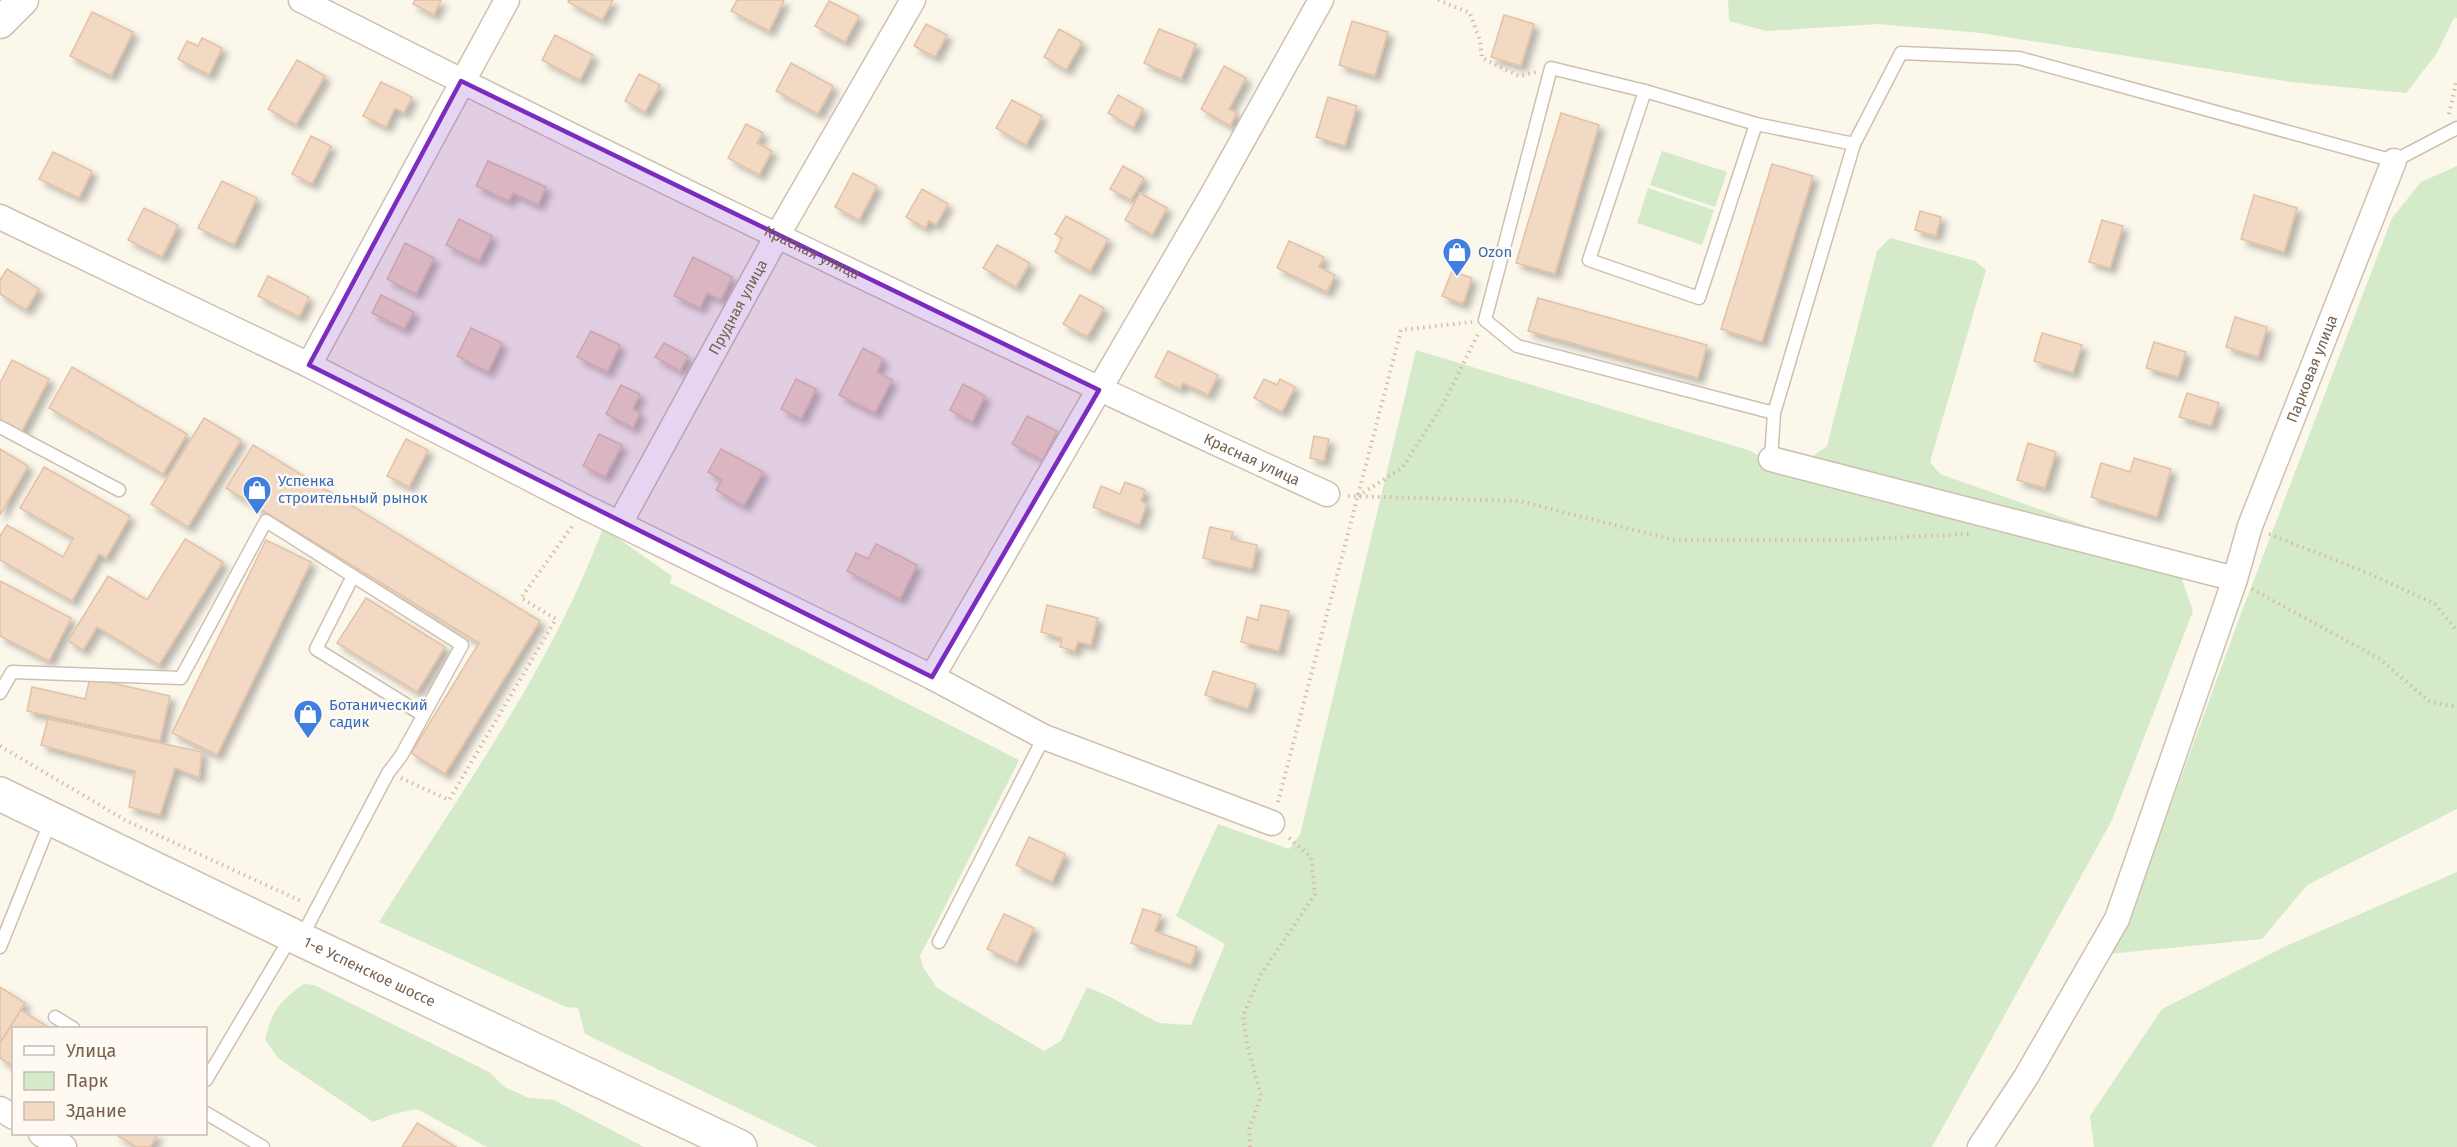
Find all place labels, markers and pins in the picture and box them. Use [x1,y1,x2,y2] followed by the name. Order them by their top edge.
[1441,236,1473,278] shop icon: Ozon
[1478,243,1512,261] place label: Ozon
[278,472,428,507] place label: Успенка строительный рынок
[241,474,273,516] shop icon: Успенка строительный рынок
[329,696,428,731] place label: Ботанический садик
[292,698,324,740] shop icon: Ботанический садик

